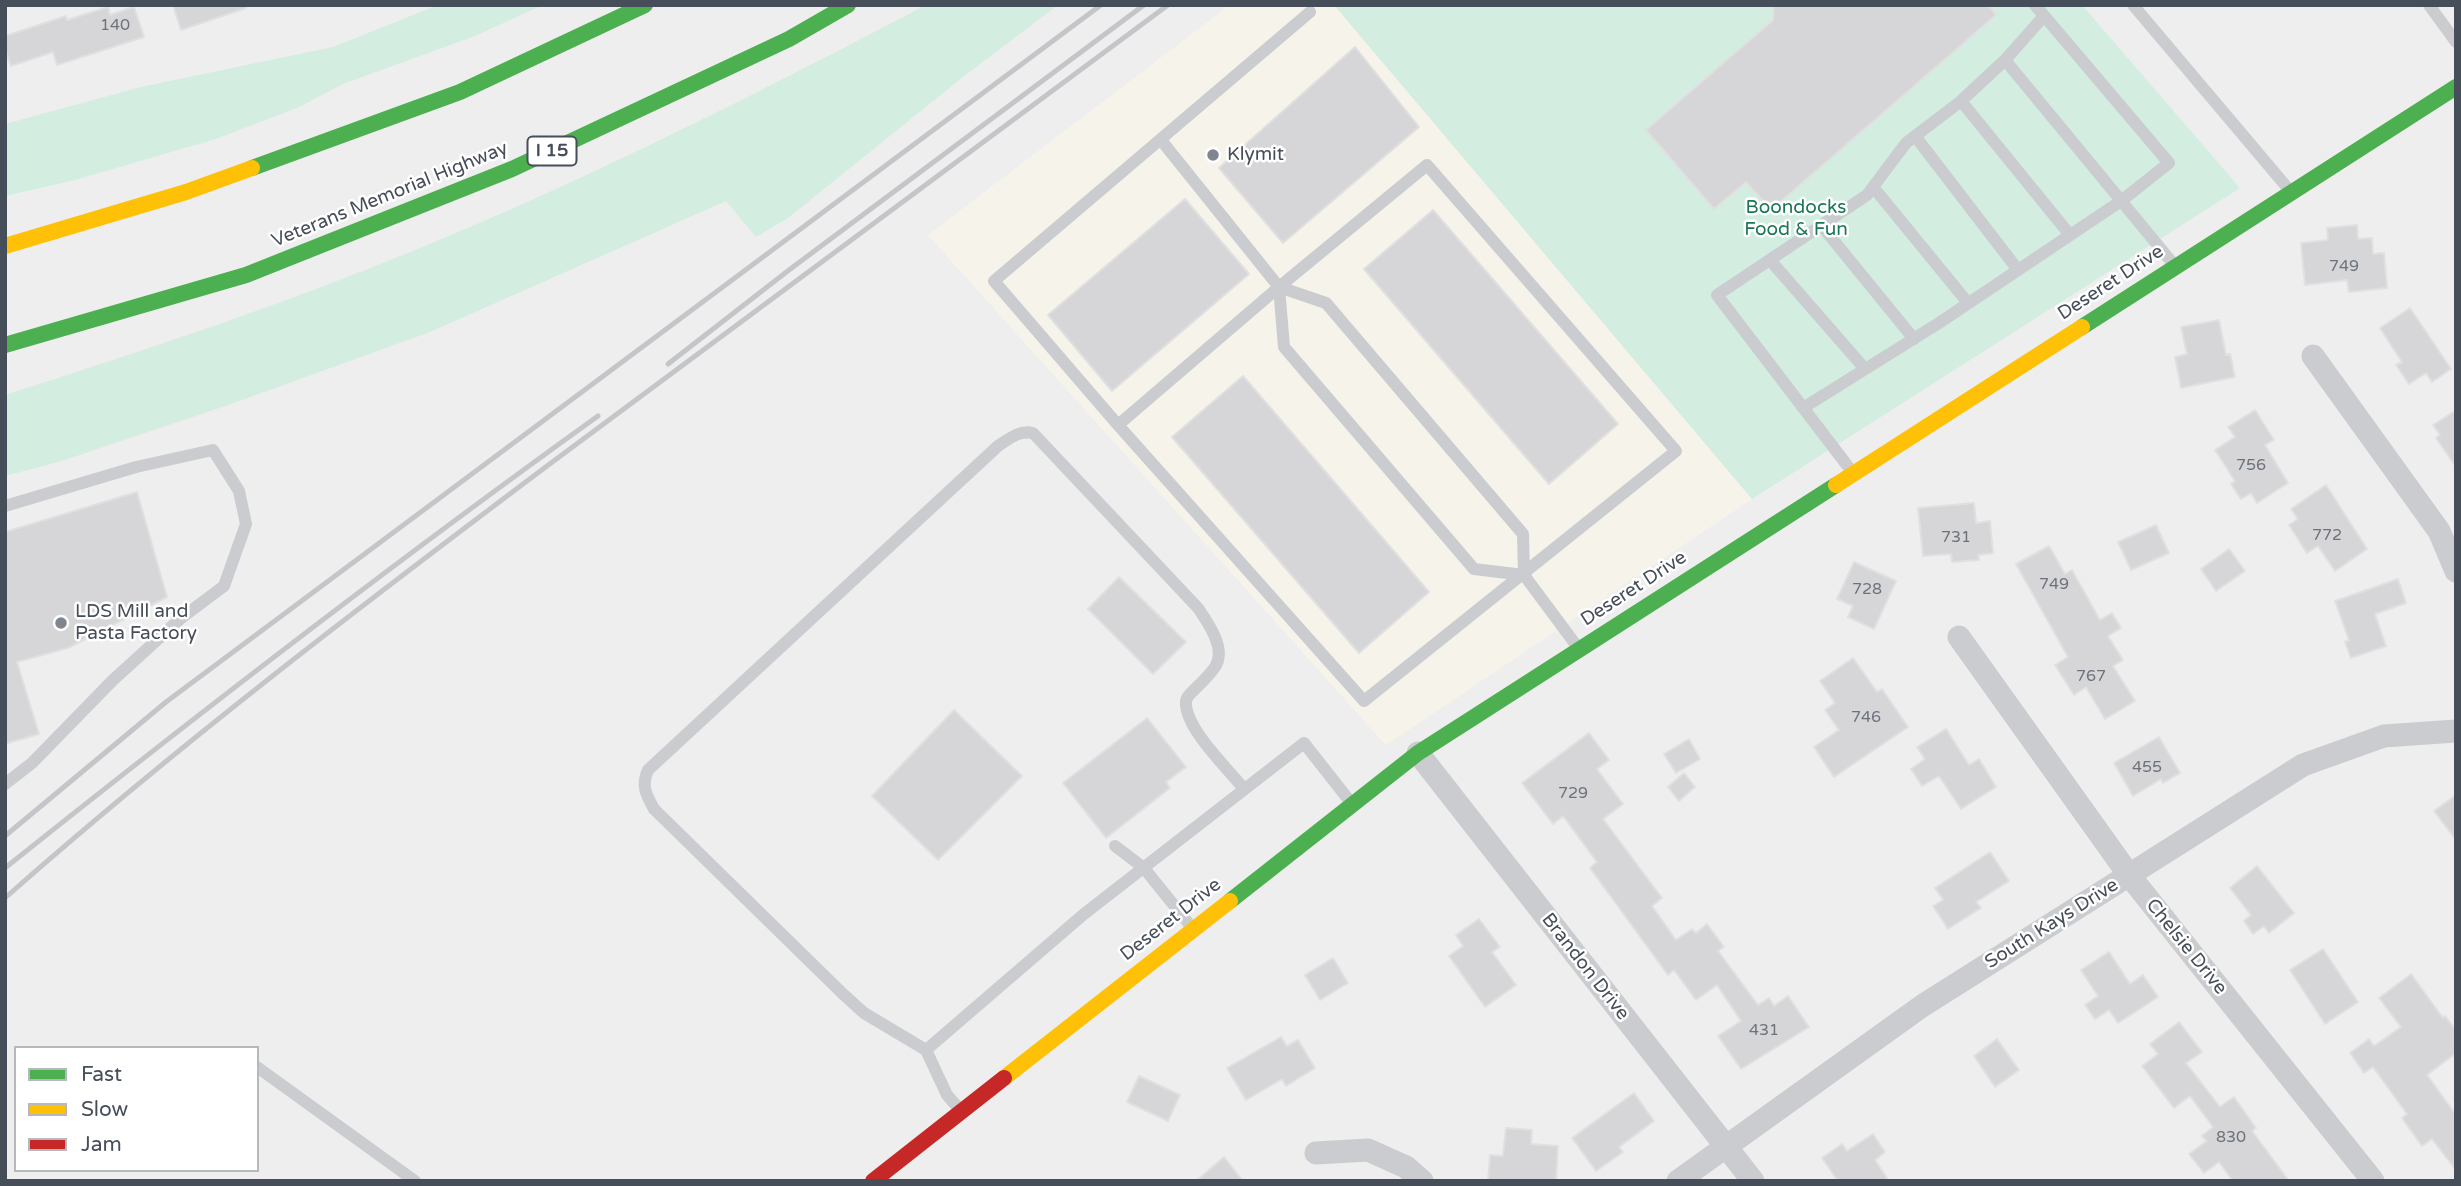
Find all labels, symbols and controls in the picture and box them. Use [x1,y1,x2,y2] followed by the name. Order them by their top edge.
[100,16,130,36] house number: 140
[528,136,576,166] road number: I 15
[269,137,511,253] street label: Veterans Memorial Highway
[1227,144,1284,166] place label: Klymit
[1205,147,1221,163] marker: Klymit
[1744,197,1848,241] park label: Boondocks Food & Fun
[2054,240,2168,326] street label: Deseret Drive
[2329,257,2359,277] house number: 749
[2236,456,2266,476] house number: 756
[2312,526,2342,546] house number: 772
[1941,528,1971,548] house number: 731
[1577,546,1691,632] street label: Deseret Drive
[2039,575,2069,595] house number: 749
[1852,580,1882,600] house number: 728
[75,601,197,645] place label: LDS Mill and Pasta Factory
[53,615,69,631] marker: LDS Mill and Pasta Factory
[2076,667,2106,687] house number: 767
[1851,708,1881,728] house number: 746
[2132,758,2162,778] house number: 455
[1558,784,1588,804] house number: 729
[1116,874,1226,966] street label: Deseret Drive
[1981,874,2123,974] street label: South Kays Drive
[2140,895,2232,999] street label: Chelsie Drive
[1536,909,1634,1025] street label: Brandon Drive
[1749,1021,1779,1041] house number: 431
[14,1046,259,1172] legend
[81,1062,122,1087] text: Fast
[81,1097,128,1122] text: Slow
[2216,1128,2246,1148] house number: 830
[81,1132,122,1157] text: Jam

